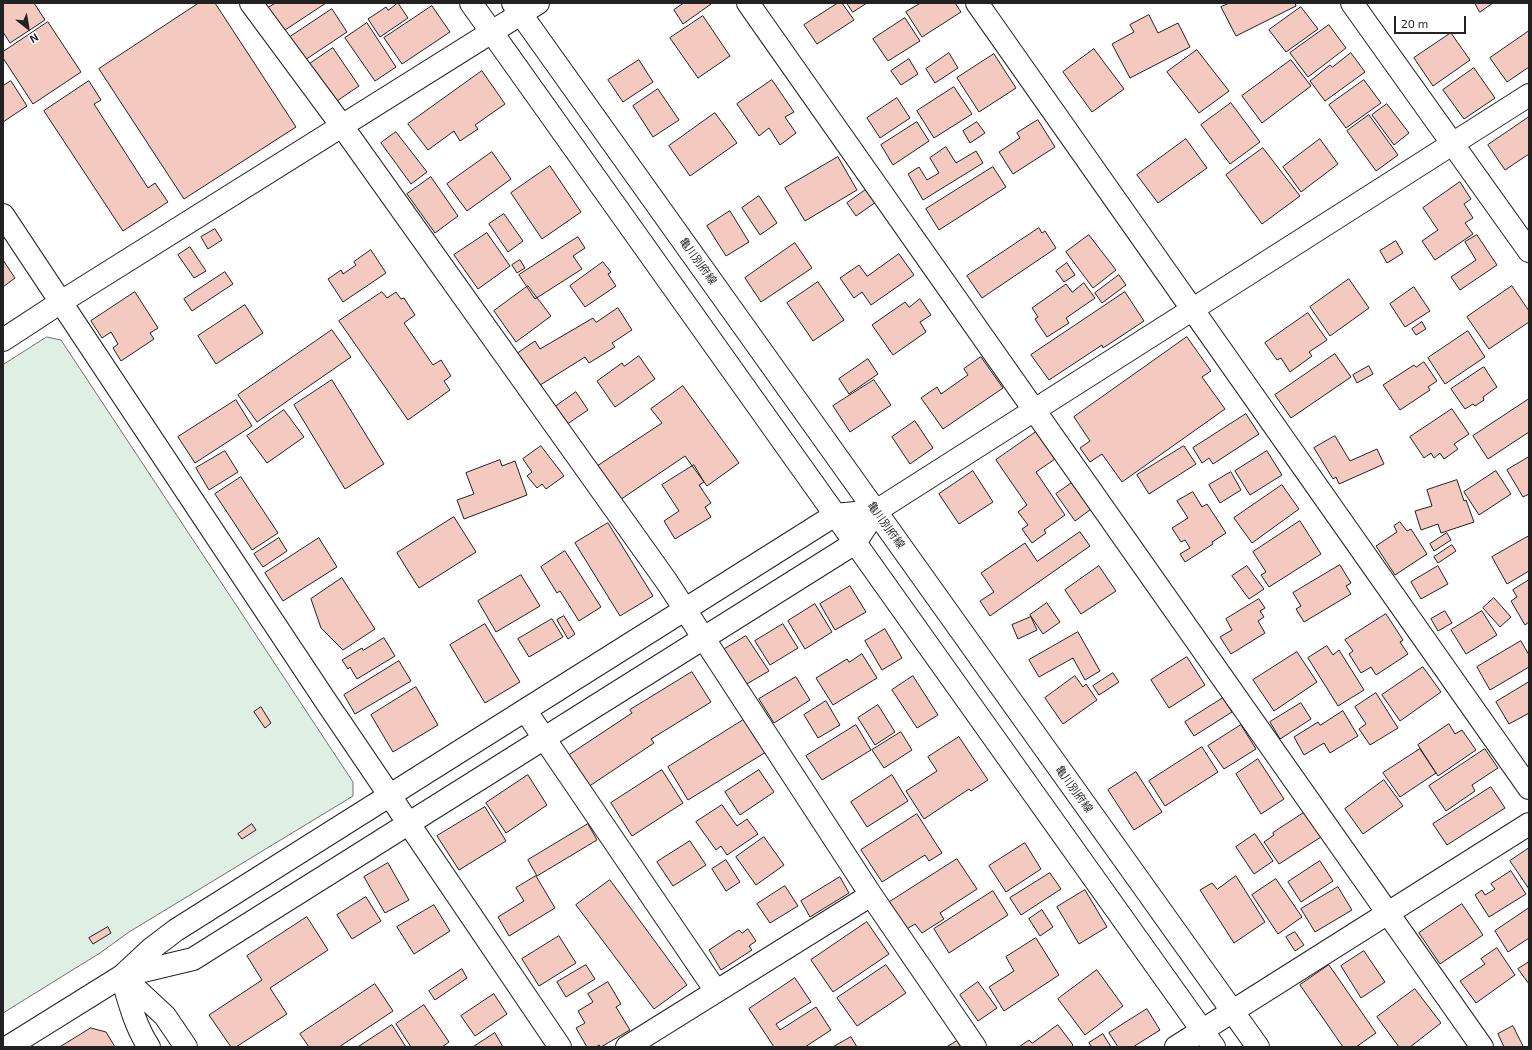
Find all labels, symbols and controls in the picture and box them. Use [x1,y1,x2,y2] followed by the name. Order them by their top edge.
[8,8,48,48] north arrow
[1396,8,1468,34] scale bar
[1401,16,1428,30] text: 20 m
[28,31,41,46] text: N
[676,235,720,287] street label: 亀川別府線
[864,499,908,551] street label: 亀川別府線
[1052,763,1096,815] street label: 亀川別府線

